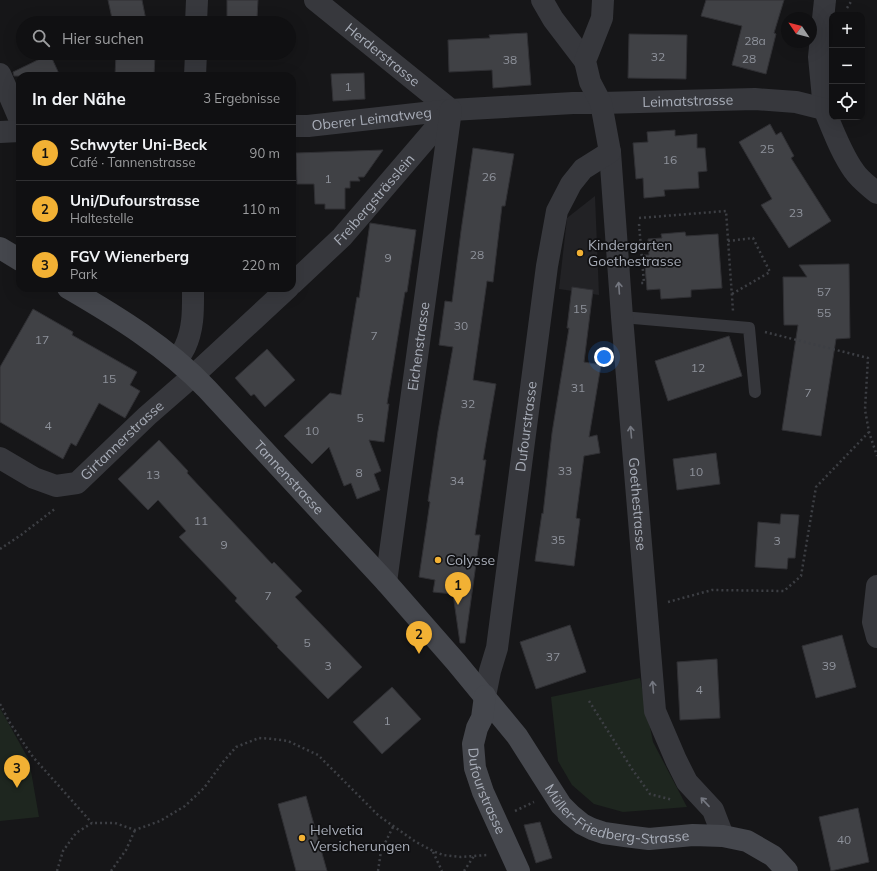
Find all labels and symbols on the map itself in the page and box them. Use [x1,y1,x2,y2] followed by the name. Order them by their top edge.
[781,12,817,48] north arrow
[342,19,424,90] street label: Herderstrasse
[744,33,766,48] house number: 28a
[651,49,665,64] house number: 32
[742,51,756,66] house number: 28
[503,52,517,67] house number: 38
[344,79,352,94] house number: 1
[642,91,734,111] street label: Leimatstrasse
[311,103,433,135] street label: Oberer Leimatweg
[760,141,774,156] house number: 25
[330,150,418,249] street label: Freibergsträsslein
[663,152,677,167] house number: 16
[482,169,496,184] house number: 26
[324,171,332,186] house number: 1
[789,205,803,220] house number: 23
[588,236,681,270] place label: Kindergarten Goethestrasse
[470,247,484,262] house number: 28
[575,248,585,258] marker: Kindergarten Goethestrasse
[384,250,392,265] house number: 9
[616,282,623,295] one-way arrow
[817,284,831,299] house number: 57
[403,301,433,392] street label: Eichenstrasse
[573,301,587,316] house number: 15
[817,305,831,320] house number: 55
[454,318,468,333] house number: 30
[370,328,378,343] house number: 7
[35,332,49,347] house number: 17
[594,347,614,367] your location
[691,360,705,375] house number: 12
[102,371,116,386] house number: 15
[511,380,541,473] street label: Dufourstrasse
[571,380,585,395] house number: 31
[804,385,812,400] house number: 7
[461,396,475,411] house number: 32
[76,397,167,484] street label: Girtannerstrasse
[356,410,364,425] house number: 5
[44,418,52,433] house number: 4
[305,423,319,438] house number: 10
[628,426,635,439] one-way arrow
[250,437,328,518] street label: Tannenstrasse
[625,457,651,551] street label: Goethestrasse
[558,463,572,478] house number: 33
[689,464,703,479] house number: 10
[355,465,363,480] house number: 8
[146,467,160,482] house number: 13
[450,473,464,488] house number: 34
[194,513,208,528] house number: 11
[551,532,565,547] house number: 35
[773,533,781,548] house number: 3
[220,537,228,552] house number: 9
[446,551,495,569] place label: Colysse
[433,555,443,565] marker: Colysse
[445,572,471,605] pin: 1
[264,588,272,603] house number: 7
[406,621,432,654] pin: 2
[303,635,311,650] house number: 5
[546,649,560,664] house number: 37
[324,658,332,673] house number: 3
[822,658,836,673] house number: 39
[649,681,656,694] one-way arrow
[695,682,703,697] house number: 4
[383,713,391,728] house number: 1
[464,747,510,837] street label: Dufourstrasse
[4,755,30,788] pin: 3
[541,781,690,848] street label: Müller-Friedberg-Strasse
[701,797,710,807] one-way arrow
[310,821,410,855] place label: Helvetia Versicherungen
[837,832,851,847] house number: 40
[297,833,307,843] marker: Helvetia Versicherungen

